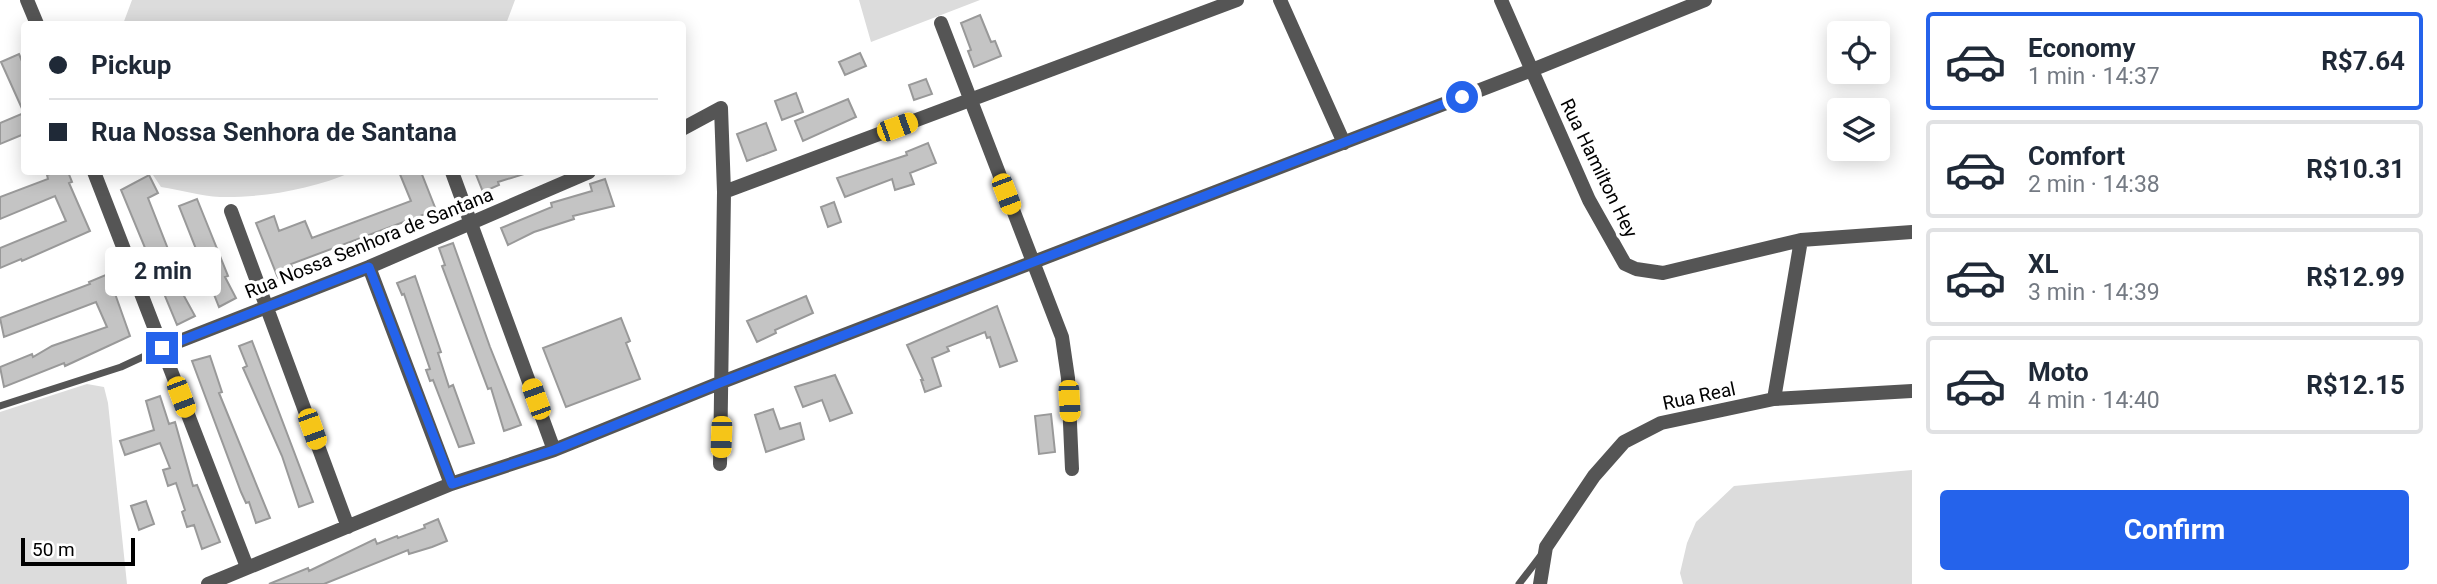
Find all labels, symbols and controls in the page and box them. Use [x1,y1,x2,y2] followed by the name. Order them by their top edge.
[1827,21,1890,161] map controls
[1827,21,1890,84] button: locate
[1944,30,2007,93] icon: car
[2028,33,2135,63] text: Economy
[2321,46,2405,76] text: R$7.64
[91,50,171,80] text: Pickup
[2028,63,2160,90] text: 1 min · 14:37
[1446,81,1478,113] route start
[1555,95,1643,241] street label: Rua Hamilton Hey
[1827,98,1890,161] button: layers
[874,110,921,144] car
[91,117,457,147] text: Rua Nossa Senhora de Santana
[1944,138,2007,201] icon: car
[2028,141,2125,171] text: Comfort
[2306,154,2405,184] text: R$10.31
[989,171,1024,217] car
[2028,171,2160,198] text: 2 min · 14:38
[242,183,496,303] street label: Rua Nossa Senhora de Santana
[104,246,220,296] callout: 2 min
[1944,246,2007,309] icon: car
[2028,249,2059,279] text: XL
[134,258,192,285] text: 2 min
[2306,262,2405,292] text: R$12.99
[2028,279,2160,306] text: 3 min · 14:39
[146,332,178,364] route end
[1944,354,2007,417] icon: car
[2028,357,2089,387] text: Moto
[2306,370,2405,400] text: R$12.15
[164,374,199,420] car
[519,376,554,422] car
[1660,377,1738,415] street label: Rua Real
[1058,379,1081,423] car
[2028,387,2160,414] text: 4 min · 14:40
[295,406,330,452] car
[710,416,733,458] car
[1940,490,2409,570] button: Confirm
[21,535,135,567] scale bar
[32,538,75,561] text: 50 m

